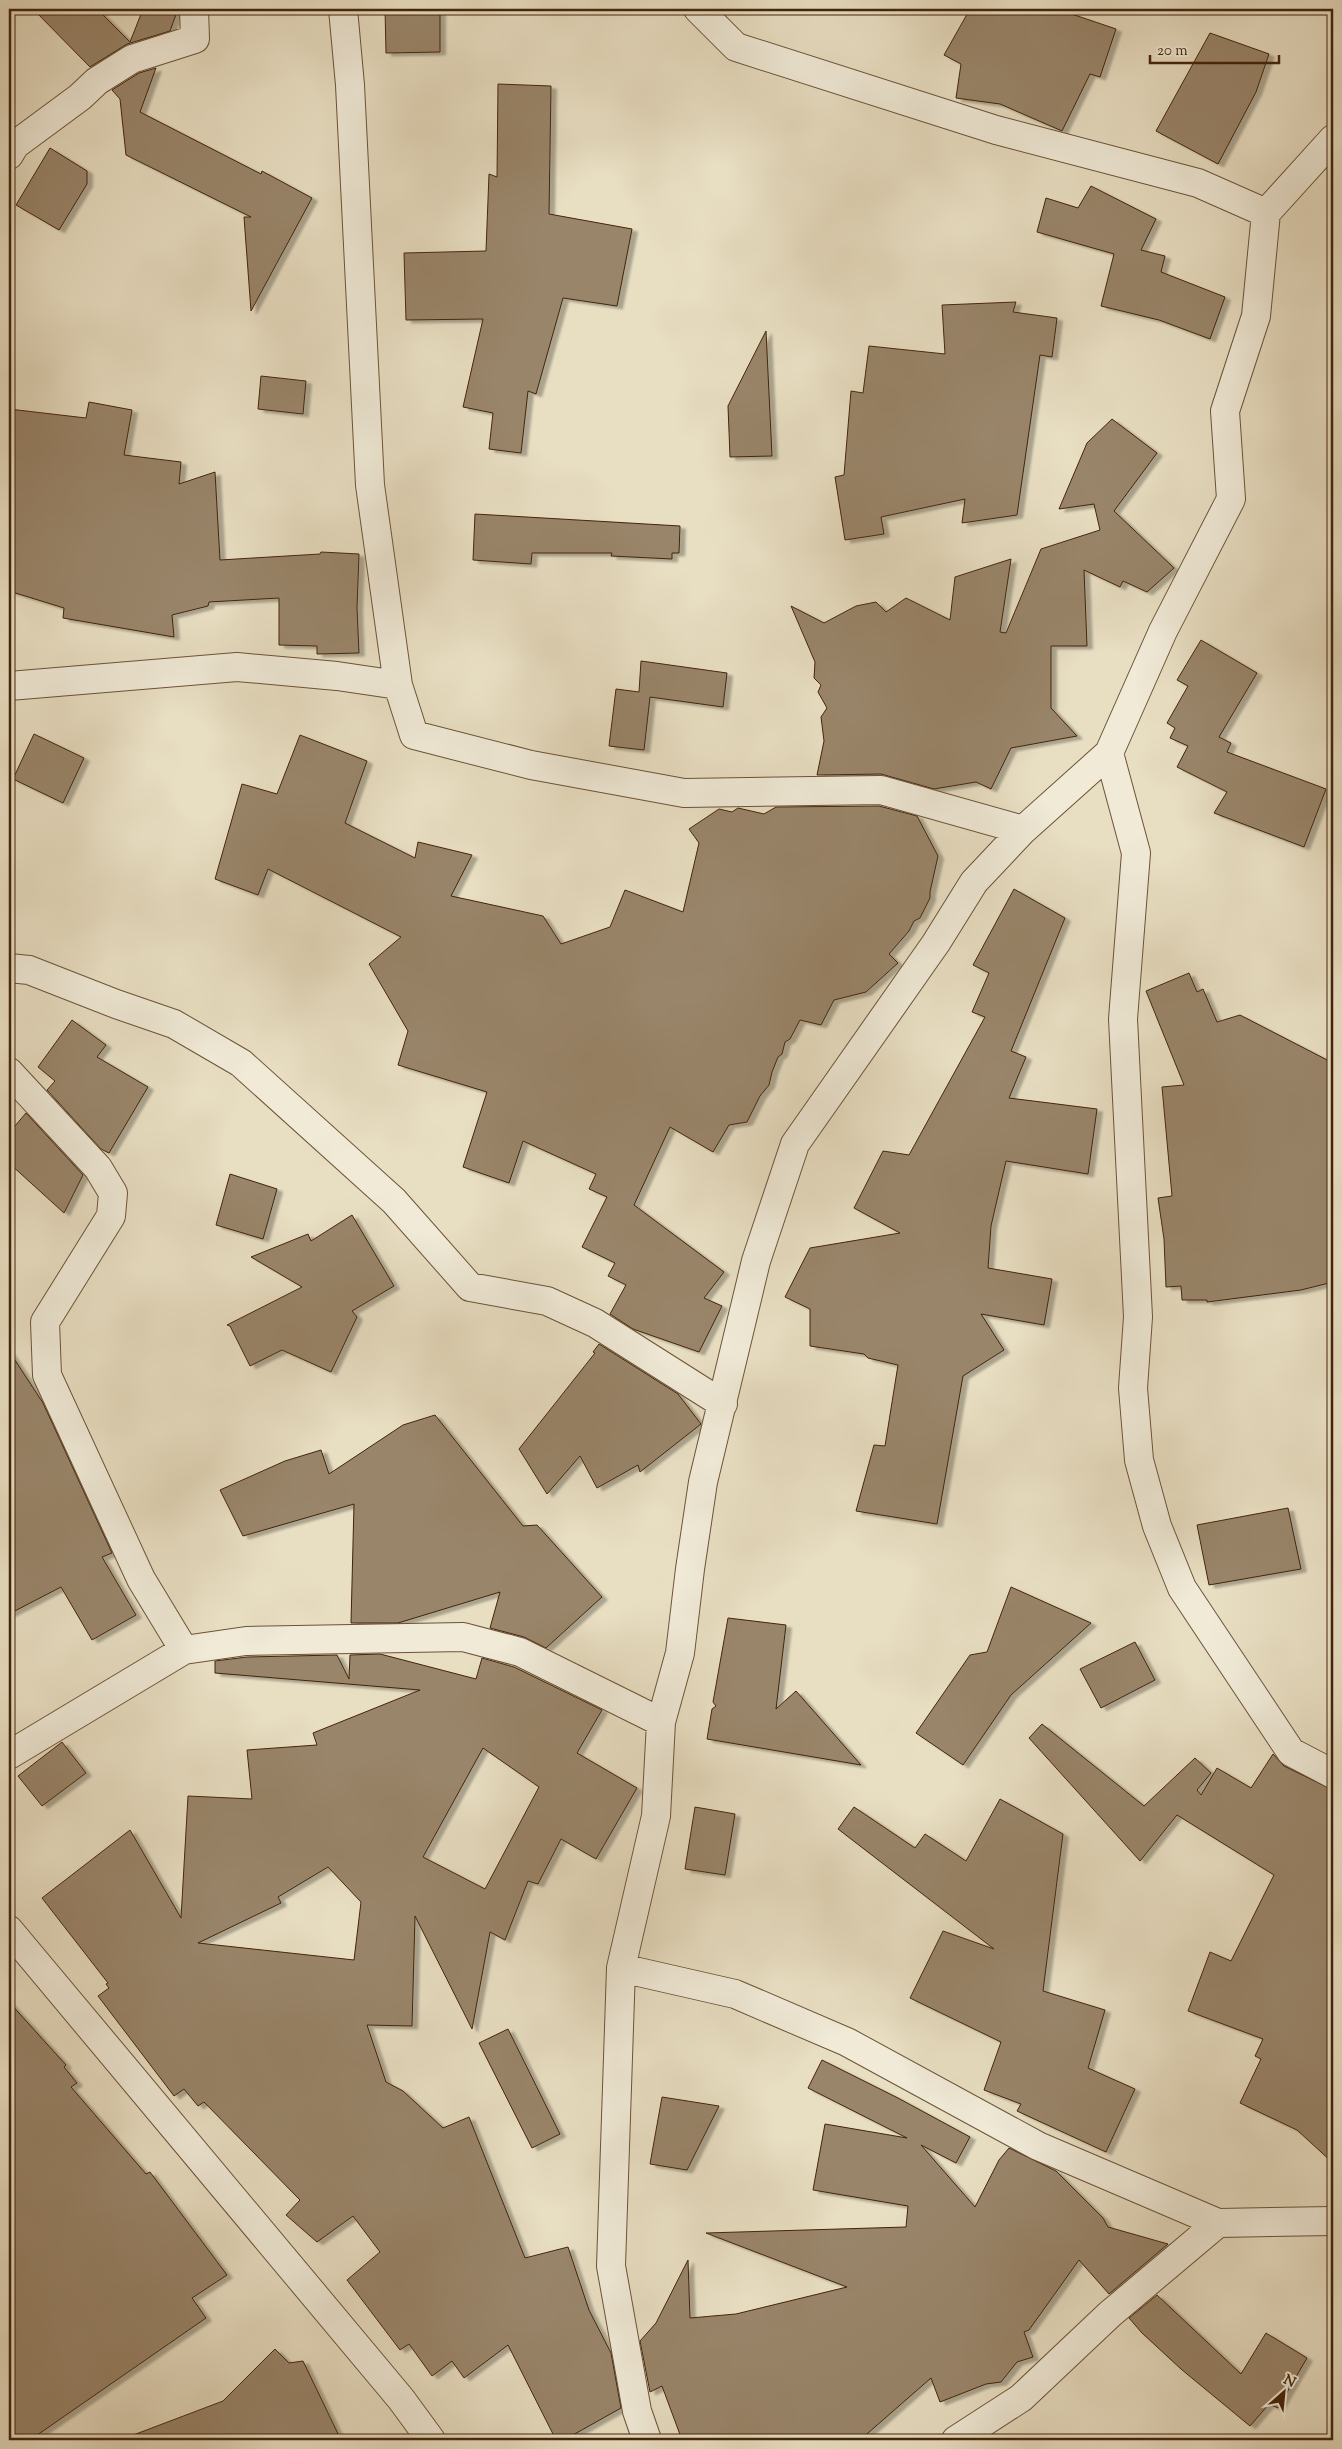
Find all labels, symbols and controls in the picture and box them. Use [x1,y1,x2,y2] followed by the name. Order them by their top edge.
[1150,32,1278,64] scale bar
[1157,41,1188,62] text: 20 m
[1260,2366,1310,2416] north arrow
[1279,2371,1299,2394] text: N

